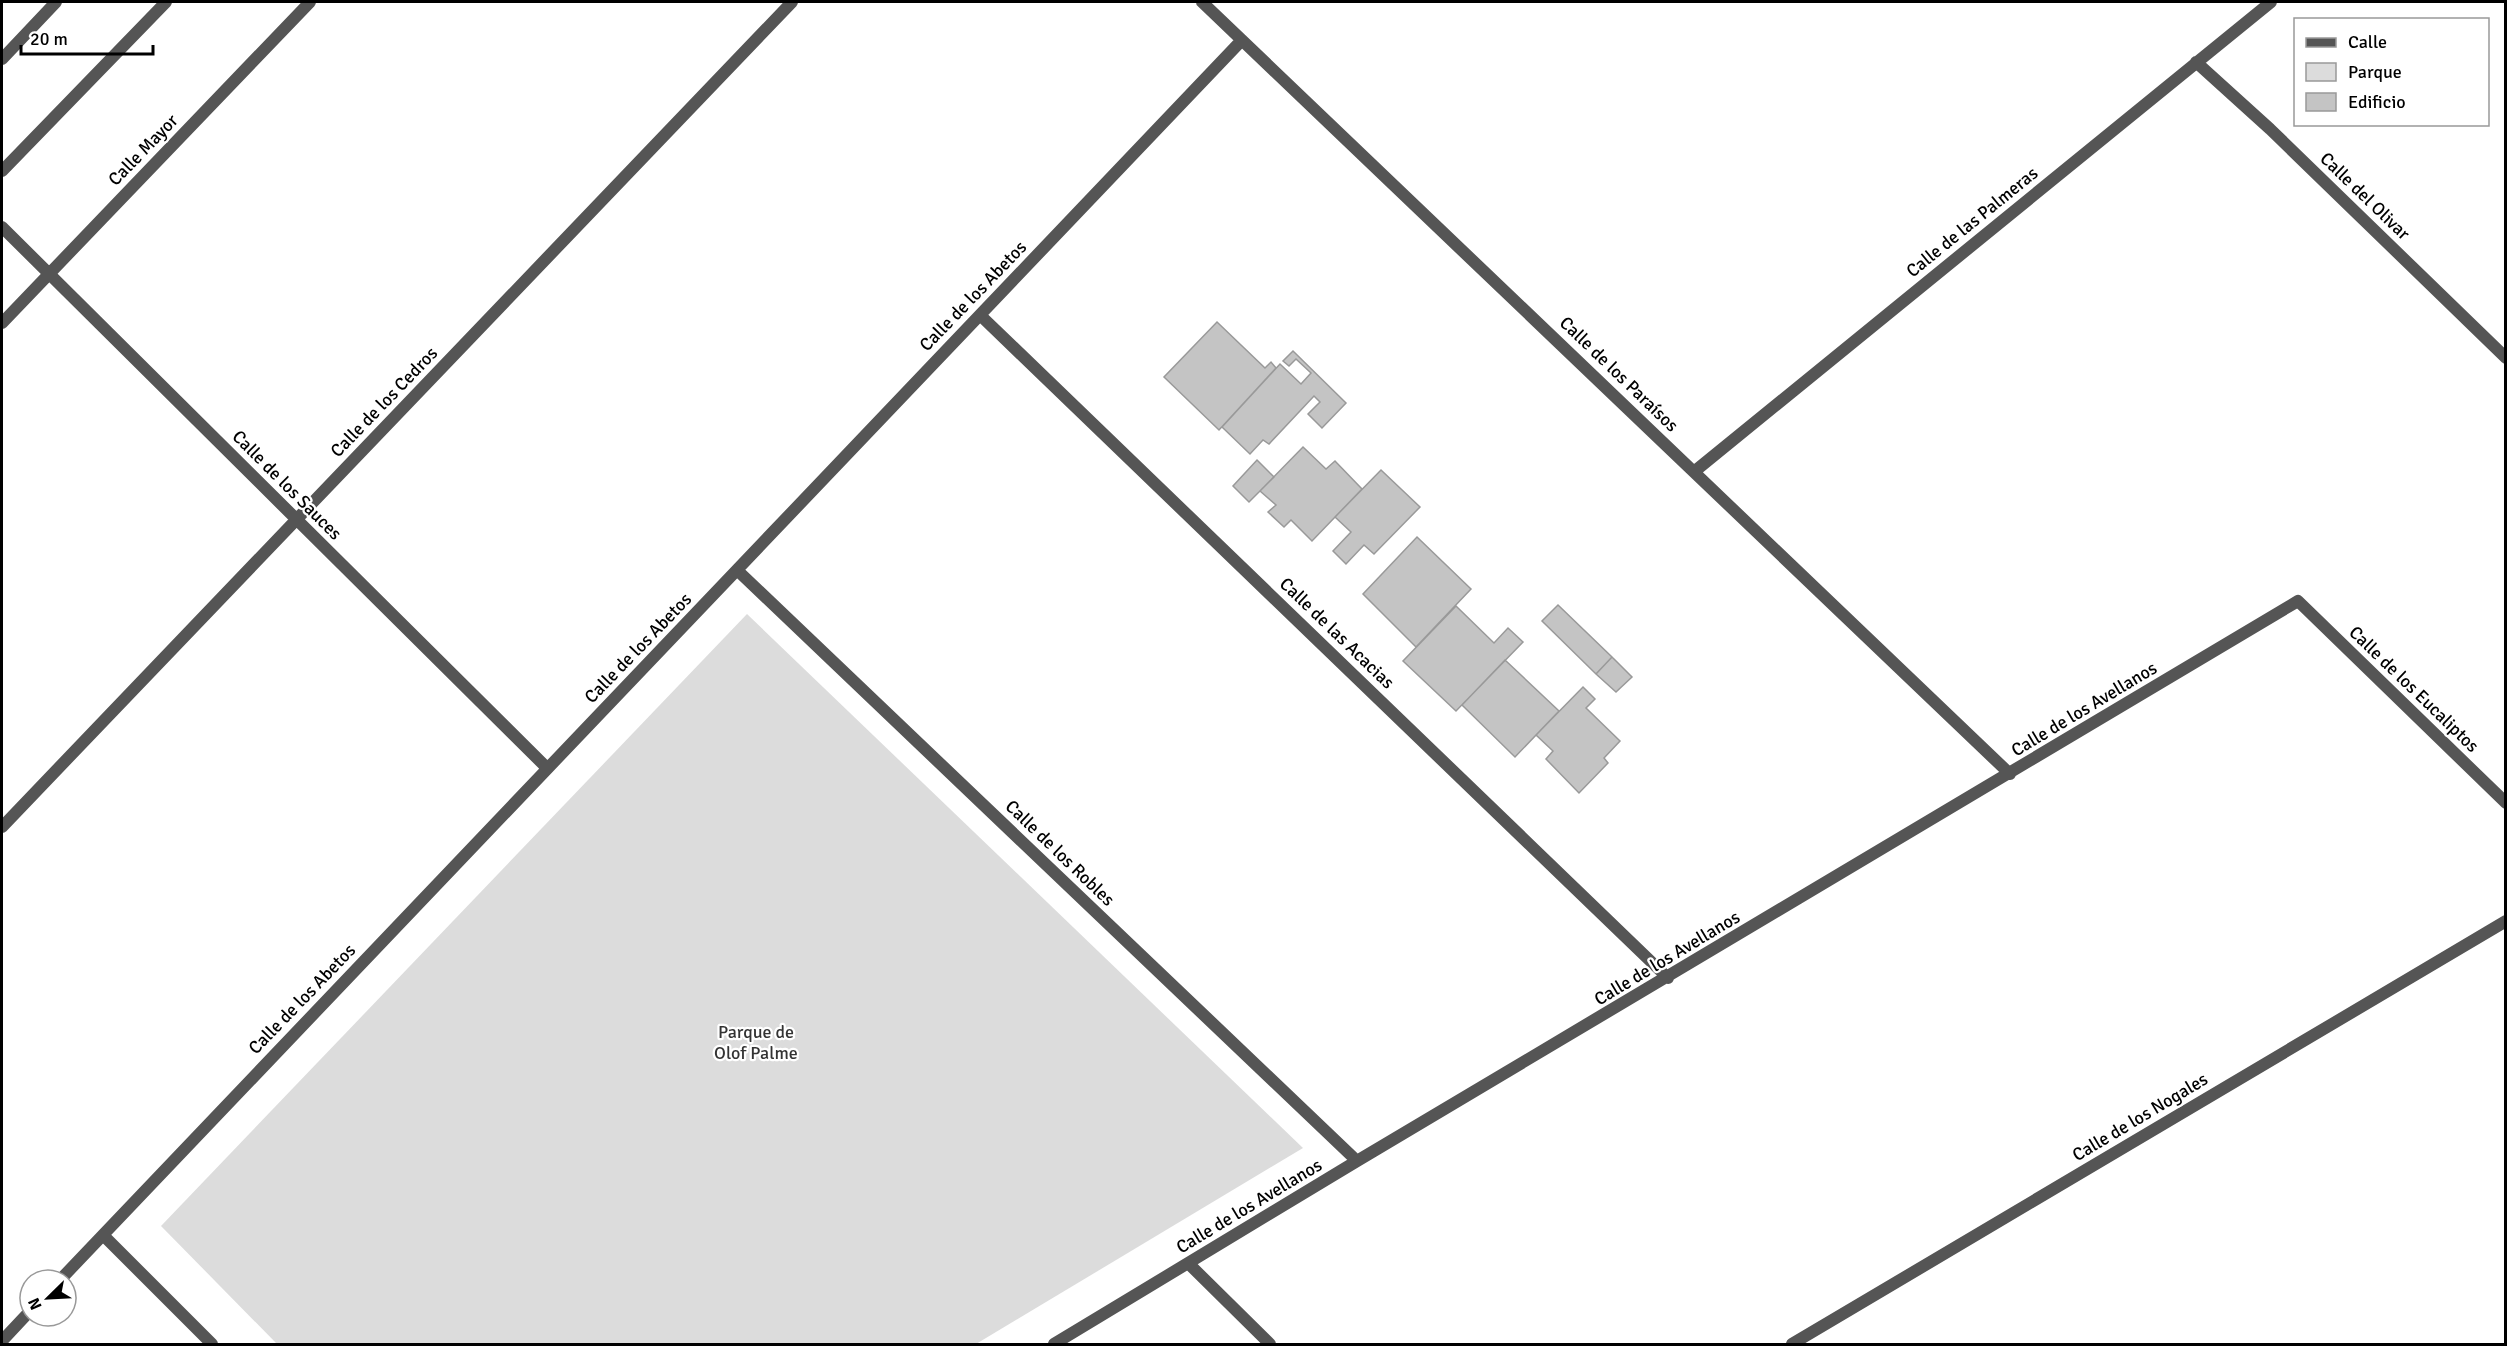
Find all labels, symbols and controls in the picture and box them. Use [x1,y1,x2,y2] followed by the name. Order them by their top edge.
[21,18,153,56] scale bar
[2294,18,2489,126] legend
[30,28,68,50] text: 20 m
[2348,31,2387,53] text: Calle
[2348,61,2402,83] text: Parque
[2348,91,2406,113] text: Edificio
[104,109,183,190] street label: Calle Mayor
[2315,148,2415,245] street label: Calle del Olivar
[1902,162,2042,282] street label: Calle de las Palmeras
[915,236,1031,356] street label: Calle de los Abetos
[1555,312,1683,436] street label: Calle de los Paraísos
[326,342,442,462] street label: Calle de los Cedros
[228,426,346,544] street label: Calle de los Sauces
[1275,573,1399,693] street label: Calle de las Acacias
[580,588,696,708] street label: Calle de los Abetos
[2344,621,2484,757] street label: Calle de los Eucaliptos
[2007,657,2161,761] street label: Calle de los Avellanos
[1001,795,1119,911] street label: Calle de los Robles
[1590,906,1744,1010] street label: Calle de los Avellanos
[244,939,360,1059] street label: Calle de los Abetos
[714,1021,798,1064] park label: Parque de Olof Palme
[2068,1068,2212,1166] street label: Calle de los Nogales
[1172,1154,1326,1258] street label: Calle de los Avellanos
[18,1268,78,1328] north arrow
[24,1295,47,1313] text: N

